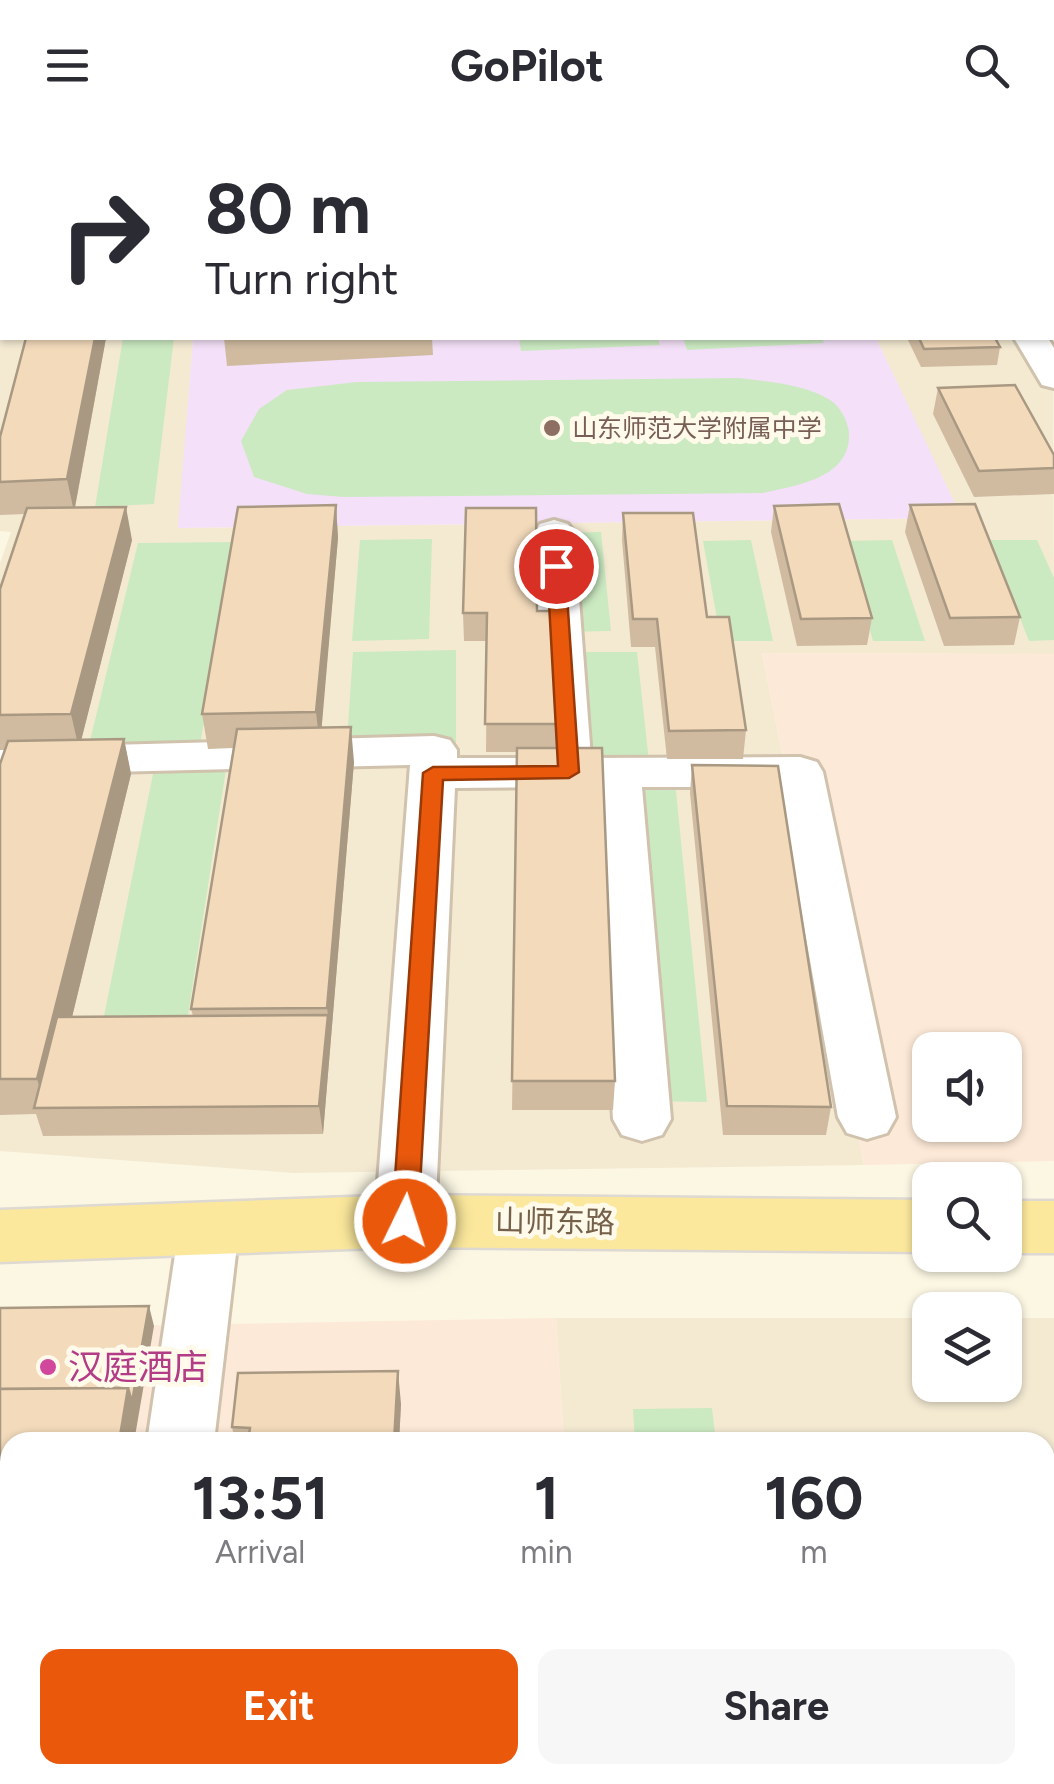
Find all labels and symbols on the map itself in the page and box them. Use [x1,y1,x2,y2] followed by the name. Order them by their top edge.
[572,413,822,443] place label: 山东师范大学附属中学
[541,417,563,439] marker: 山东师范大学附属中学
[514,524,599,609] pin
[353,1169,457,1273] position arrow
[495,1202,615,1241] street label: 山师东路
[68,1346,208,1388] place label: 汉庭酒店
[37,1356,59,1378] marker: 汉庭酒店

